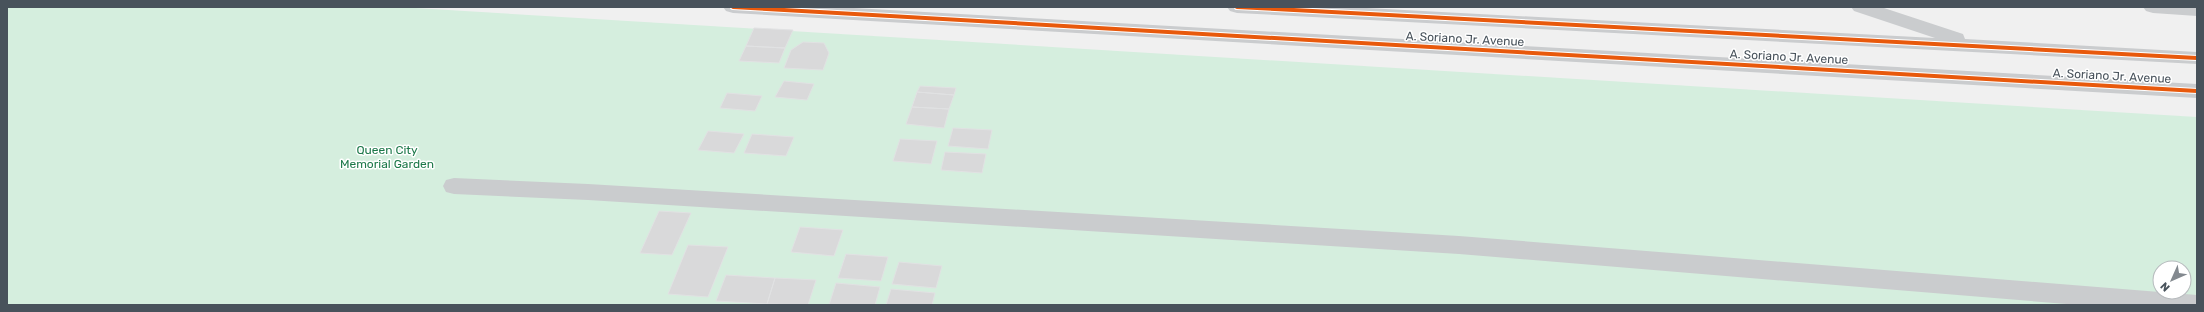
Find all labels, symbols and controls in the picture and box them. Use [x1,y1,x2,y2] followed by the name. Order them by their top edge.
[1405,29,1525,49] street label: A. Soriano Jr. Avenue
[1729,47,1849,67] street label: A. Soriano Jr. Avenue
[2052,66,2172,86] street label: A. Soriano Jr. Avenue
[340,143,434,171] park label: Queen City Memorial Garden
[2152,260,2192,300] north arrow
[2158,279,2173,294] text: N

